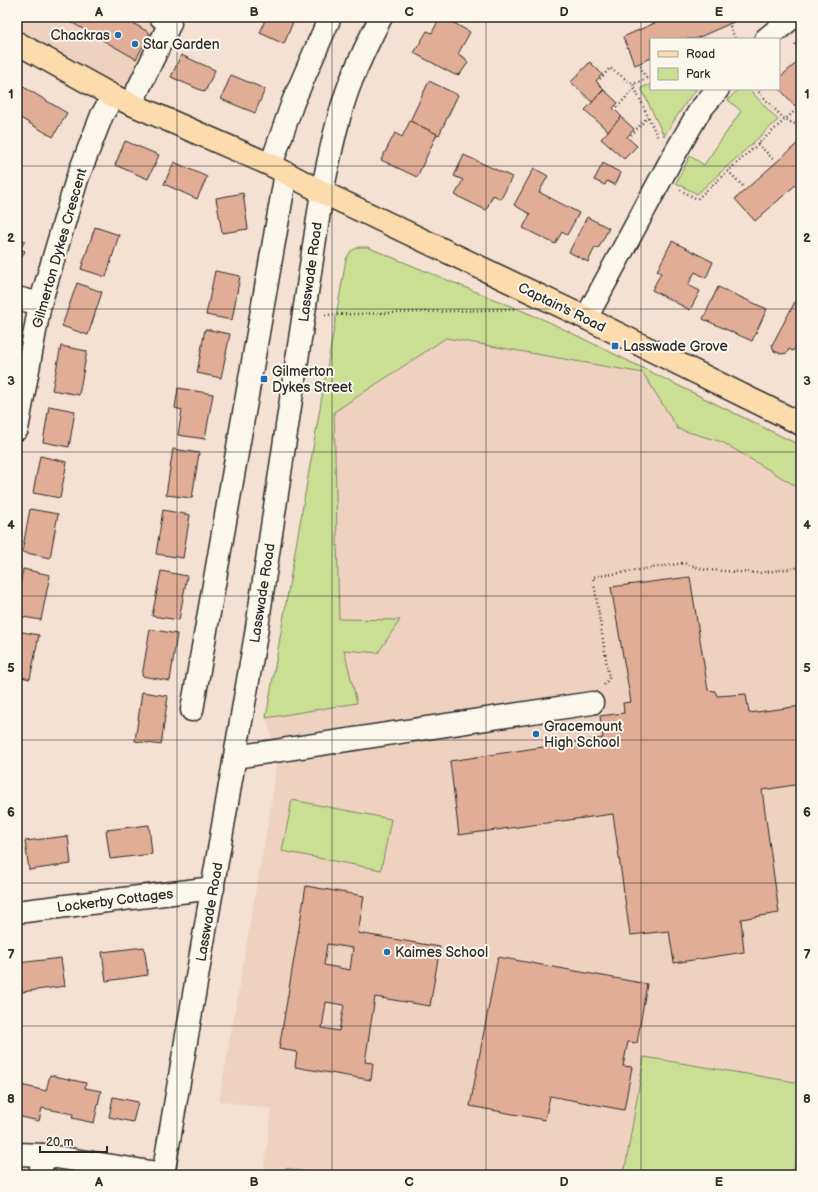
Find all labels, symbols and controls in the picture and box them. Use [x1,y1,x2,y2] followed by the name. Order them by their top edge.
[94,4,103,20] text: A
[249,4,259,20] text: B
[404,4,414,20] text: C
[559,4,569,20] text: D
[715,4,724,20] text: E
[50,27,110,44] place label: Chackras
[113,30,123,40] marker: Chackras
[143,36,220,53] place label: Star Garden
[650,38,780,90] legend
[130,39,140,49] marker: Star Garden
[686,47,715,62] text: Road
[686,67,710,82] text: Park
[8,86,14,102] text: 1
[804,86,810,102] text: 1
[28,166,91,330] street label: Gilmerton Dykes Crescent
[295,221,326,323] street label: Lasswade Road
[7,230,15,246] text: 2
[803,230,811,246] text: 2
[515,279,608,336] street label: Captain's Road
[623,338,728,355] place label: Lasswade Grove
[610,341,620,351] marker: Lasswade Grove
[272,363,353,396] place label: Gilmerton Dykes Street
[7,373,15,389] text: 3
[803,373,811,389] text: 3
[259,374,269,384] marker: Gilmerton Dykes Street
[7,517,15,533] text: 4
[803,517,811,533] text: 4
[246,542,279,644] street label: Lasswade Road
[7,660,15,676] text: 5
[803,660,811,676] text: 5
[544,718,623,751] place label: Gracemount High School
[531,729,541,739] marker: Gracemount High School
[7,804,15,820] text: 6
[803,804,811,820] text: 6
[192,861,227,963] street label: Lasswade Road
[56,885,174,916] street label: Lockerby Cottages
[395,944,488,961] place label: Kaimes School
[7,947,15,963] text: 7
[382,947,392,957] marker: Kaimes School
[803,947,811,963] text: 7
[7,1091,15,1107] text: 8
[803,1091,811,1107] text: 8
[40,1128,107,1154] scale bar
[46,1135,73,1150] text: 20 m
[94,1174,103,1190] text: A
[249,1174,259,1190] text: B
[404,1174,414,1190] text: C
[559,1174,569,1190] text: D
[715,1174,724,1190] text: E

